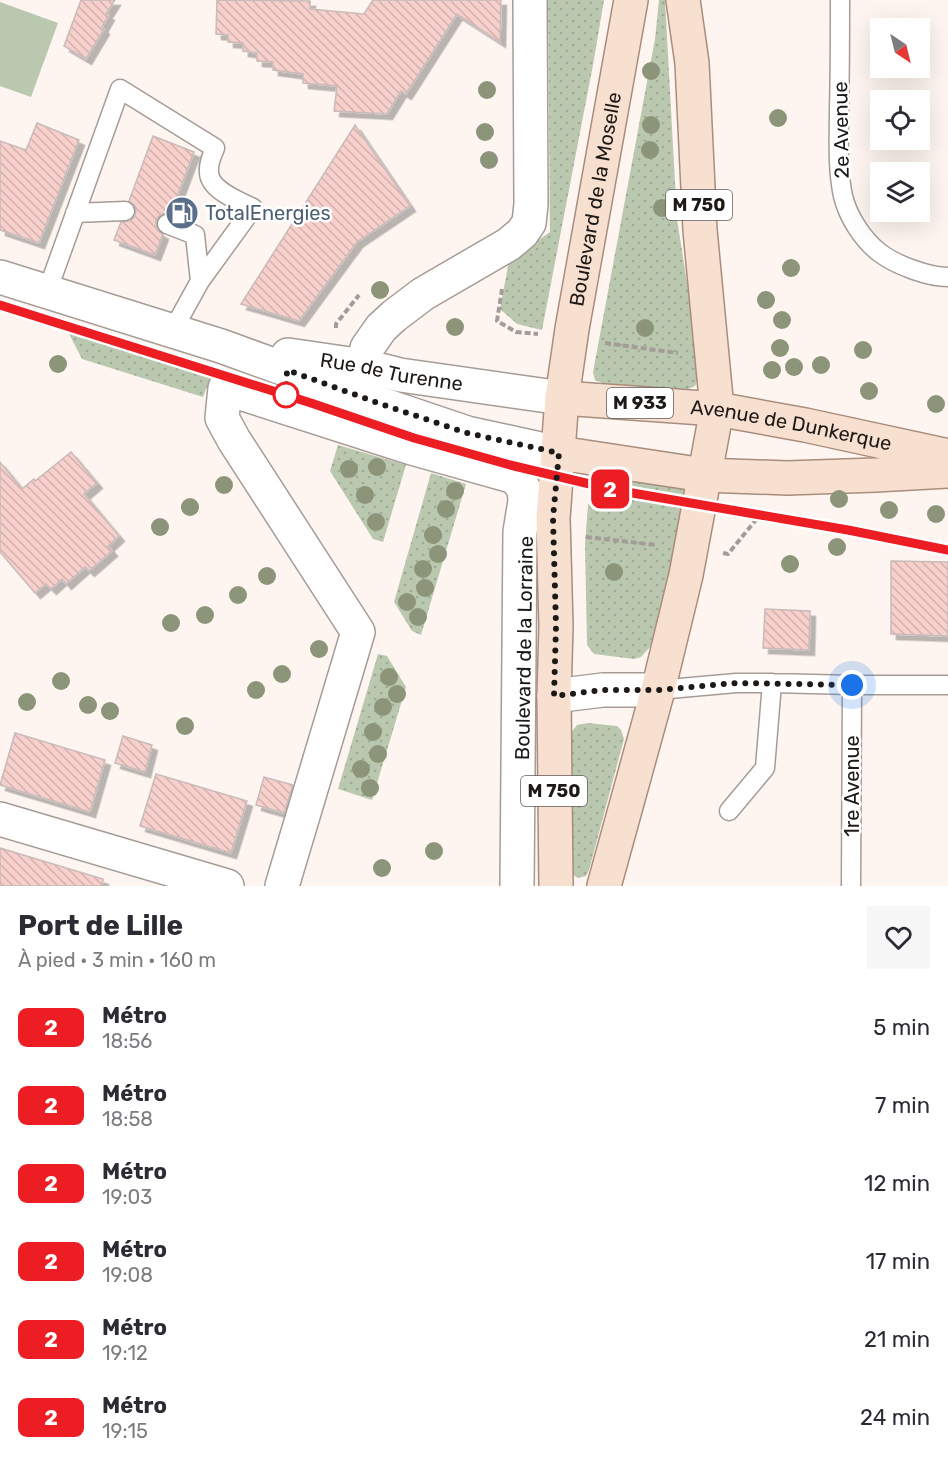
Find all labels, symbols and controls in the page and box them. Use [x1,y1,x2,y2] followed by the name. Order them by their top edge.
[870,18,930,78] north arrow
[870,18,930,222] map controls
[828,81,854,179] street label: 2e Avenue
[564,90,626,308] street label: Boulevard de la Moselle
[870,90,930,150] button: locate
[870,162,930,222] button: layers
[666,190,732,220] road number: M 750
[164,195,200,231] fuel station icon: TotalEnergies
[205,201,331,225] place label: TotalEnergies
[319,348,465,396] street label: Rue de Turenne
[273,382,299,408] unlabelled marker
[607,388,673,418] road number: M 933
[690,395,894,455] street label: Avenue de Dunkerque
[590,470,630,508] line badge: 2
[603,477,617,502] text: 2
[510,536,538,760] street label: Boulevard de la Lorraine
[837,670,867,700] your location
[840,735,864,837] street label: 1re Avenue
[521,776,587,806] road number: M 750
[867,906,930,969] button: heart
[18,909,183,942] text: Port de Lille
[18,948,216,972] text: À pied · 3 min · 160 m
[102,1002,167,1029] text: Métro
[873,1014,930,1041] text: 5 min
[44,1015,58,1040] text: 2
[102,1029,152,1053] text: 18:56
[102,1080,167,1107] text: Métro
[875,1092,930,1119] text: 7 min
[44,1093,58,1118] text: 2
[102,1107,153,1131] text: 18:58
[102,1158,167,1185] text: Métro
[864,1170,930,1197] text: 12 min
[44,1171,58,1196] text: 2
[102,1185,152,1209] text: 19:03
[102,1236,167,1263] text: Métro
[866,1248,930,1275] text: 17 min
[44,1249,58,1274] text: 2
[102,1263,153,1287] text: 19:08
[102,1314,167,1341] text: Métro
[864,1326,930,1353] text: 21 min
[44,1327,58,1352] text: 2
[102,1341,148,1365] text: 19:12
[102,1392,167,1419] text: Métro
[860,1404,930,1431] text: 24 min
[44,1405,58,1430] text: 2
[102,1419,148,1443] text: 19:15

